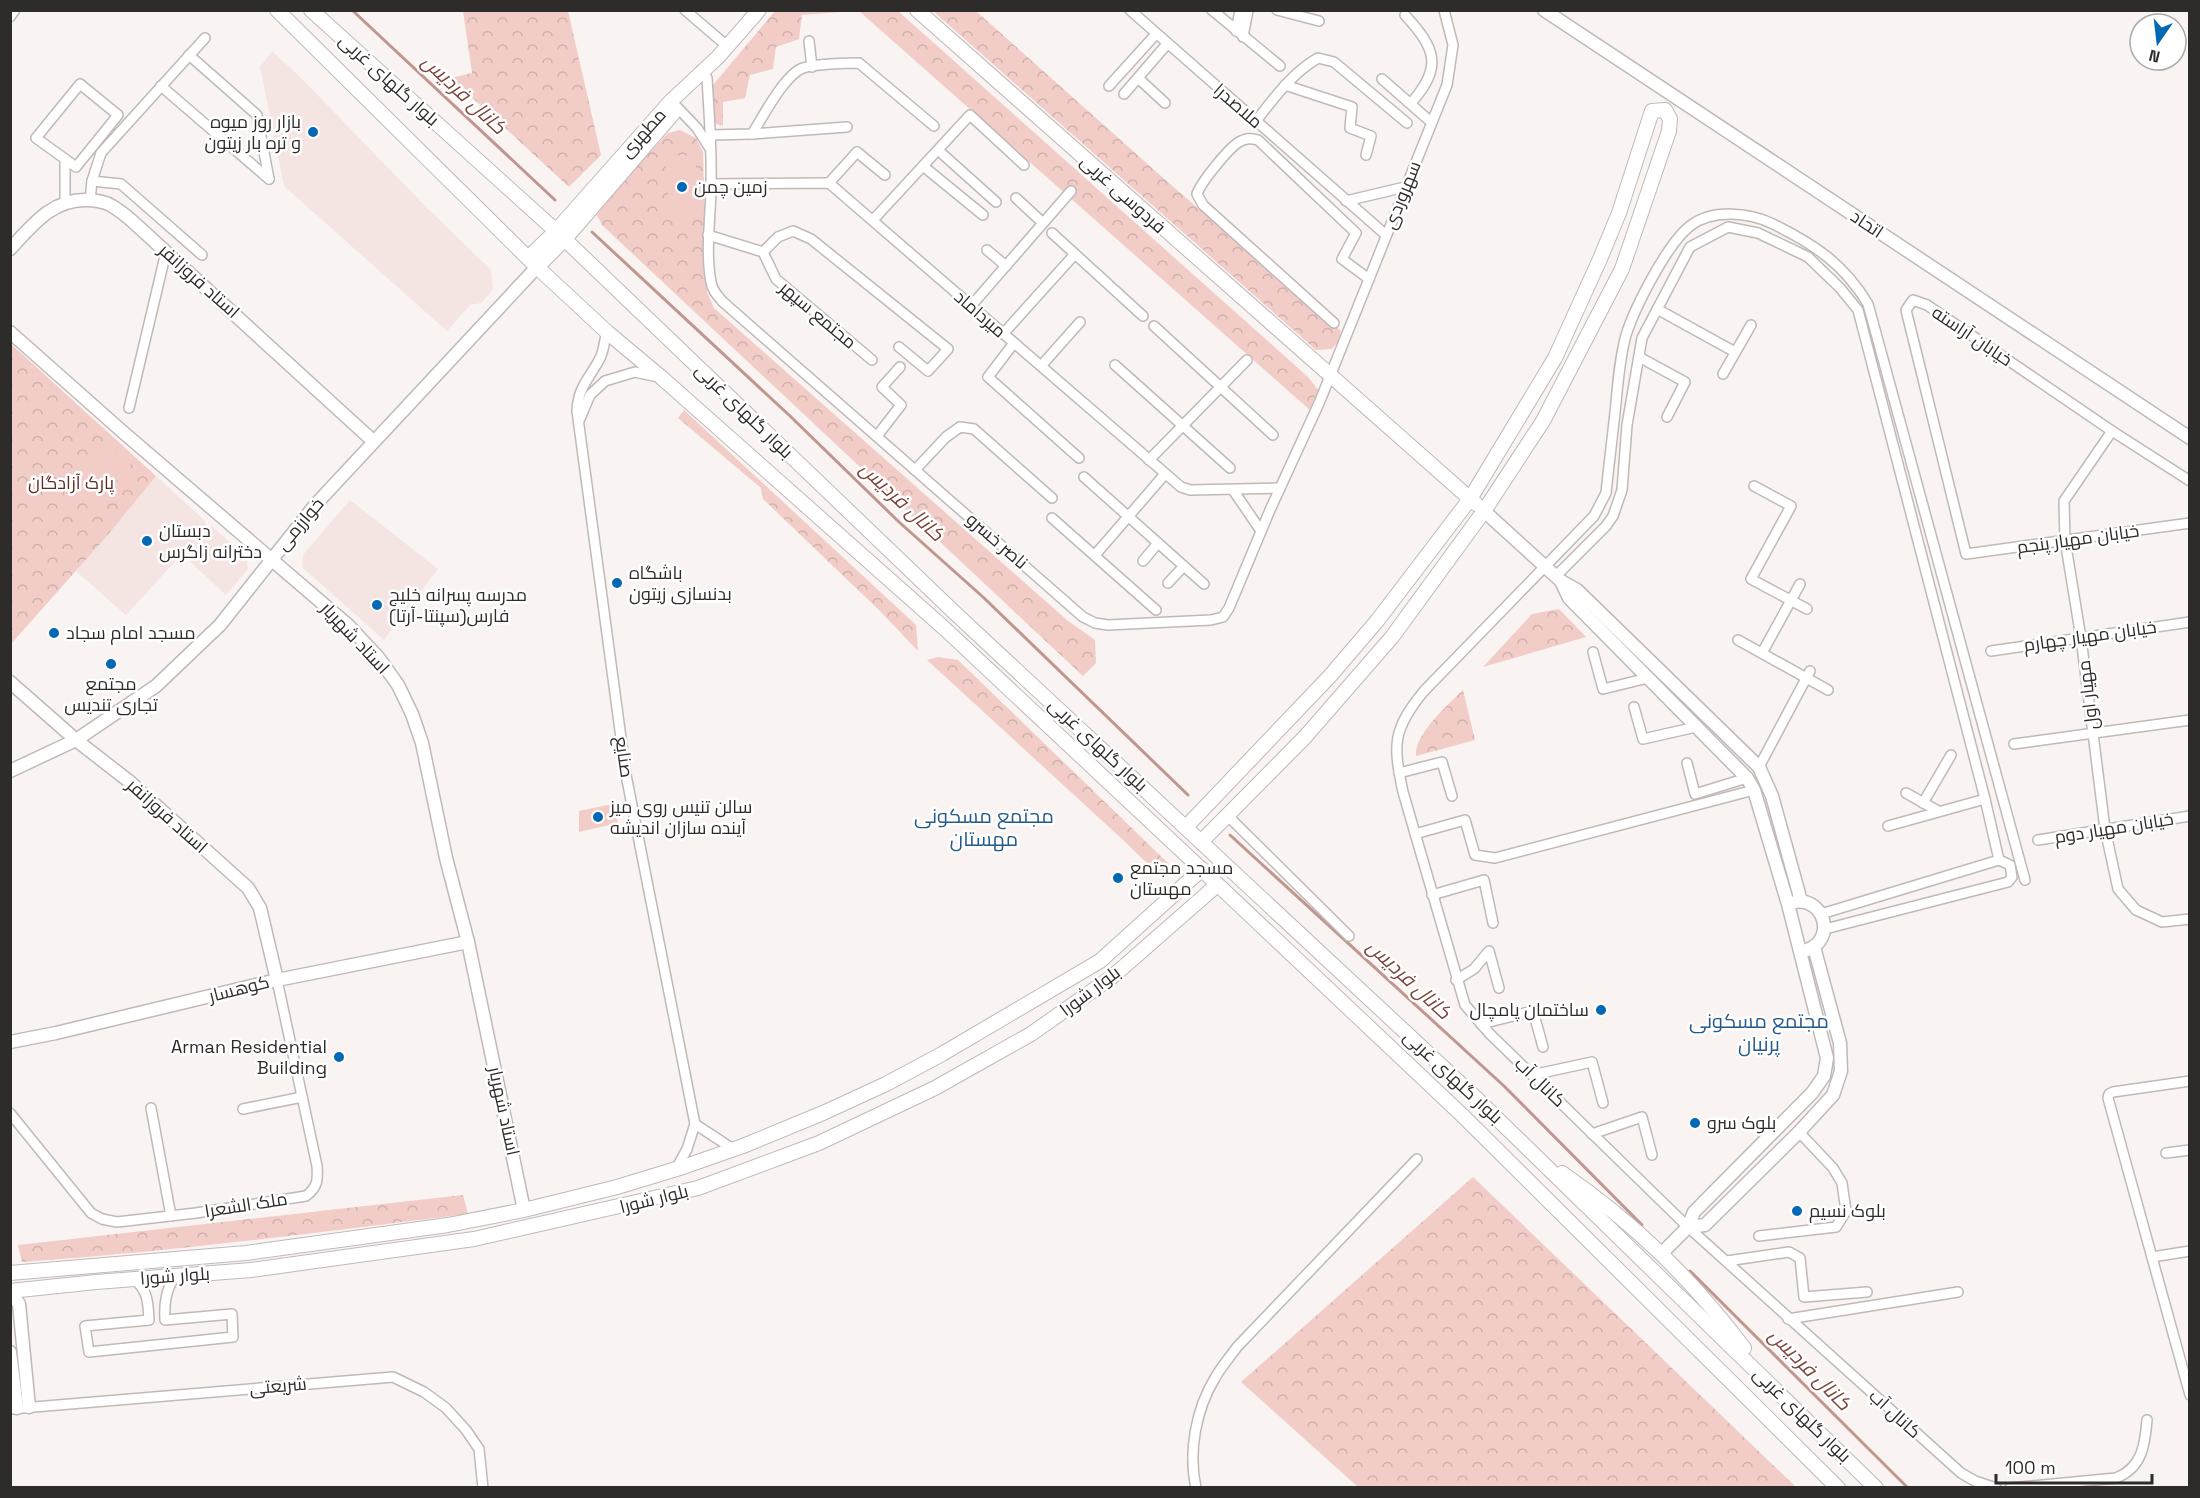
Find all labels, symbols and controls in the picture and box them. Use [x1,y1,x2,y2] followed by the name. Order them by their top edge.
[2128,12,2188,72] north arrow
[334,28,444,131] street label: بلوار گلهای غربی
[2147,45,2162,68] text: N
[416,48,512,140] water label: کانال فردیس
[1209,78,1268,133] street label: ملاصدرا
[615,103,671,162] street label: مطهری
[205,110,301,154] place label: بازار روز میوه و تره بار زیتون
[306,125,320,139] marker: بازار روز میوه و تره بار زیتون
[1076,149,1171,238] street label: فردوسی غربی
[1377,157,1426,232] street label: سهروردی
[694,175,768,199] place label: زمین چمن
[675,180,689,194] marker: زمین چمن
[1847,204,1888,243] street label: اتحاد
[153,238,245,323] street label: استاد فروزانفر
[774,275,861,354] street label: مجتمع سپهر
[950,285,1011,342] street label: میرداماد
[1928,300,2017,371] street label: خیابان آراسته
[691,358,798,463] street label: بلوار گلهای غربی
[854,455,950,547] water label: کانال فردیس
[28,471,114,495] park label: پارک آزادگان
[271,492,328,555] street label: خوارزمی
[962,507,1033,574] street label: ناصر خسرو
[159,519,262,563] place label: دبستان دخترانه زاگرس
[2015,519,2141,559] street label: خیابان مهیار پنجم
[140,534,154,548] marker: دبستان دخترانه زاگرس
[629,561,732,605] place label: باشگاه بدنسازی زیتون
[610,576,624,590] marker: باشگاه بدنسازی زیتون
[389,583,527,627] place label: مدرسه پسرانه خلیج فارس(سپنتا-آرتا)
[315,596,395,679] street label: استاد شهریار
[370,598,384,612] marker: مدرسه پسرانه خلیج فارس(سپنتا-آرتا)
[2022,615,2158,657] street label: خیابان مهیار چهارم
[66,621,196,645] place label: مسجد امام سجاد
[47,626,61,640] marker: مسجد امام سجاد
[104,657,118,671] marker: مجتمع تجاری تندیس
[2072,659,2103,731] street label: مهیار اول
[64,672,158,716] place label: مجتمع تجاری تندیس
[1044,693,1153,796] street label: بلوار گلهای غربی
[609,735,639,779] street label: صنایع
[121,773,213,858] street label: استاد فروزانفر
[609,795,752,839] place label: سالن تنیس روی میز آینده سازان اندیشه
[914,803,1054,852] district label: مجتمع مسکونی مهستان
[2053,807,2175,849] street label: خیابان مهیار دوم
[591,810,605,824] marker: سالن تنیس روی میز آینده سازان اندیشه
[1130,856,1233,900] place label: مسجد مجتمع مهستان
[1111,871,1125,885] marker: مسجد مجتمع مهستان
[1361,933,1457,1025] water label: کانال فردیس
[1055,960,1124,1021] street label: بلوار شورا
[205,970,272,1007] street label: کوهسار
[1470,998,1589,1022] place label: ساختمان پامچال
[1594,1003,1608,1017] marker: ساختمان پامچال
[1689,1008,1829,1057] district label: مجتمع مسکونی پرنیان
[1399,1025,1508,1128] street label: بلوار گلهای غربی
[171,1035,327,1079] place label: Arman Residential Building
[332,1050,346,1064] marker: Arman Residential Building
[1510,1052,1571,1112] street label: کانال آب
[484,1063,525,1158] street label: استاد شهریار
[1707,1111,1776,1134] place label: بلوک سرو
[1688,1116,1702,1130] marker: بلوک سرو
[617,1179,691,1218] street label: بلوار شورا
[203,1187,289,1222] street label: ملک الشعرا
[1809,1199,1886,1223] place label: بلوک نسیم
[1790,1204,1804,1218] marker: بلوک نسیم
[139,1262,211,1289] street label: بلوار شورا
[1763,1322,1857,1416] water label: کانال فردیس
[1749,1362,1856,1467] street label: بلوار گلهای غربی
[248,1372,308,1399] street label: شریعتی
[1864,1384,1926,1443] street label: کانال آب
[1996,1447,2152,1485] scale bar
[2005,1456,2056,1479] text: 100 m

